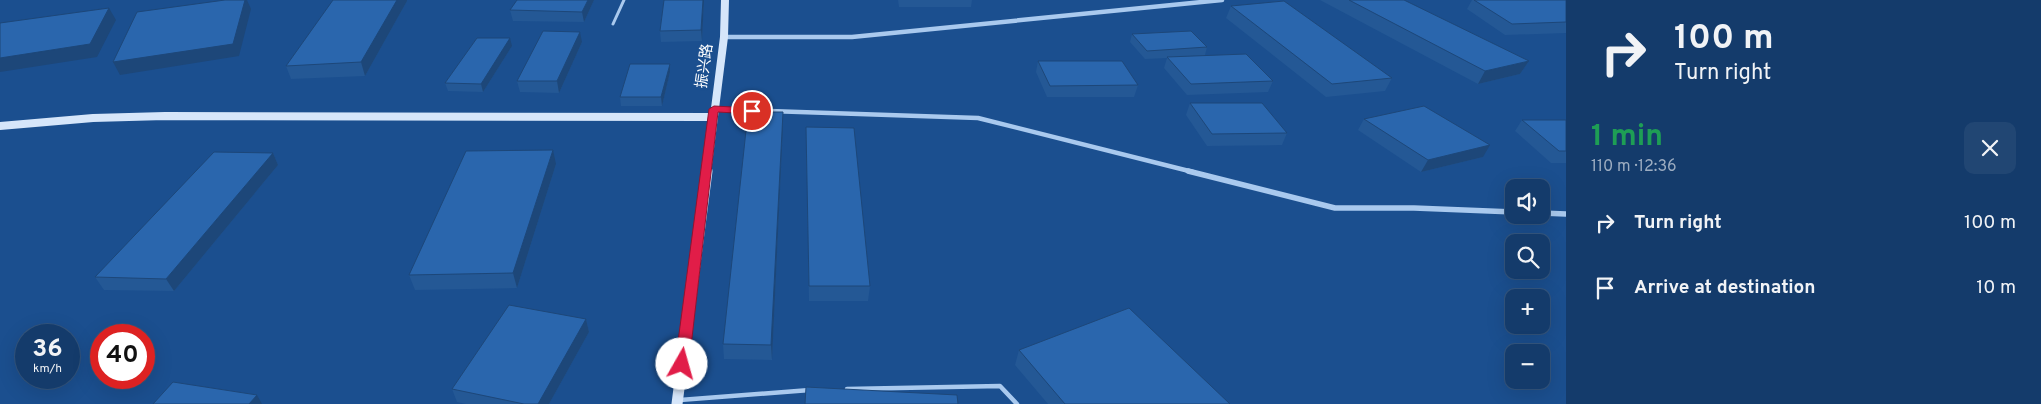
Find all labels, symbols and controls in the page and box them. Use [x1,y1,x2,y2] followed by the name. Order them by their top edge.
[1674,17,1774,61] text: 100 m
[1591,20,1656,85] icon: right
[693,43,718,90] street label: 振兴路
[1674,60,1771,87] text: Turn right
[731,90,773,132] pin
[738,97,766,125] icon: arrive
[1591,119,1663,156] text: 1 min
[1964,122,2016,174] button: close
[1591,157,1677,177] text: 110 m · 12:36
[1505,179,1550,389] map controls
[1505,179,1550,224] button: sound
[1591,209,1619,237] icon: right
[1634,211,1722,235] text: Turn right
[1964,211,2016,235] text: 100 m
[1505,234,1550,279] button: search
[1591,274,1619,302] icon: arrive
[1634,276,1815,300] text: Arrive at destination
[1976,276,2016,300] text: 10 m
[1505,289,1550,334] button: +
[90,324,155,389] speed limit sign: 40
[32,334,63,366] text: 36
[655,337,707,389] position arrow
[1505,344,1550,389] button: −
[33,361,62,377] text: km/h

